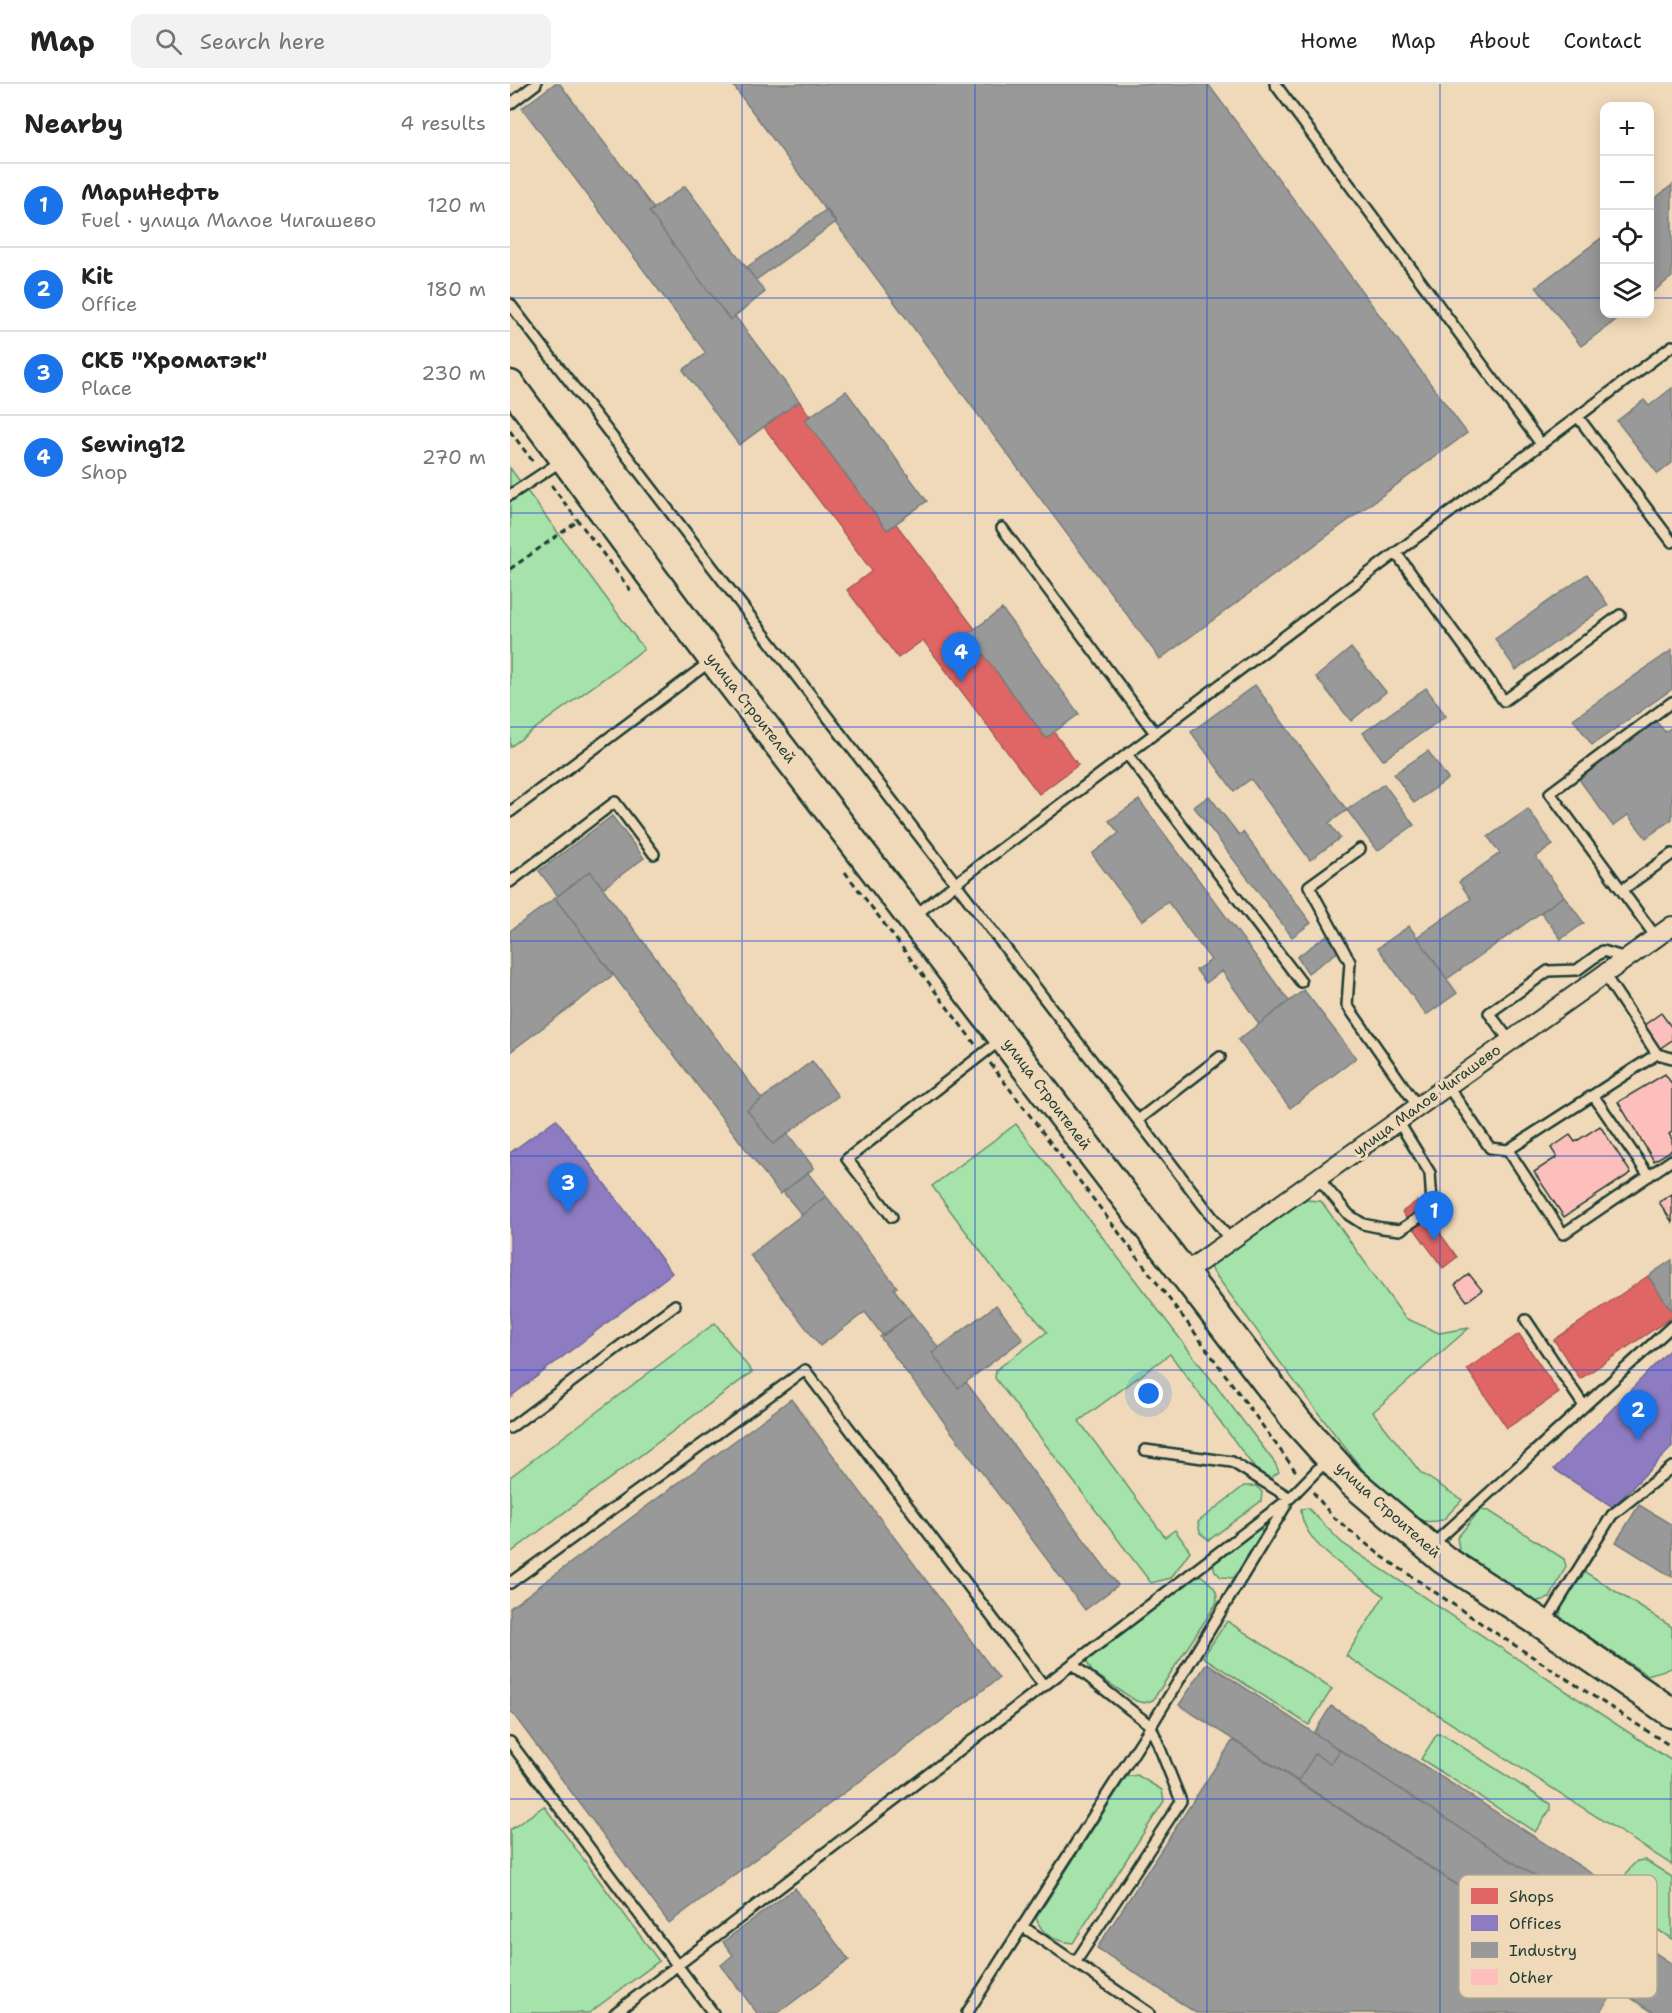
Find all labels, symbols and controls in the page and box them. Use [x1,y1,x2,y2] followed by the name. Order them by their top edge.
[131,14,551,68] search box
[30,22,95,60] text: Map
[152,25,185,58] icon: search
[200,27,325,56] text: Search here
[1300,27,1358,55] text: Home
[1391,27,1436,55] text: Map
[1469,27,1530,55] text: About
[1563,27,1642,55] text: Contact
[1600,102,1654,318] map controls
[1600,102,1654,156] button: +
[24,106,123,141] text: Nearby
[400,110,486,136] text: 4 results
[1600,156,1654,210] button: −
[81,178,219,207] text: МариНефть
[39,192,48,218] text: 1
[427,192,486,218] text: 120 m
[81,207,376,233] text: Fuel · улица Малое Чигашево
[1600,210,1654,264] button: locate
[81,262,113,291] text: Kit
[1600,264,1654,318] button: layers
[37,276,51,302] text: 2
[426,276,486,302] text: 180 m
[81,291,137,317] text: Office
[81,346,267,375] text: СКБ "Хроматэк"
[37,360,51,386] text: 3
[421,360,486,386] text: 230 m
[81,375,132,401] text: Place
[81,430,185,459] text: Sewing12
[37,444,51,470] text: 4
[422,444,486,470] text: 270 m
[81,459,128,485] text: Shop
[942,632,980,682] pin: 4
[702,649,801,767] street label: улица Строителей
[998,1034,1096,1154] street label: улица Строителей
[1349,1040,1505,1160] street label: улица Малое Чигашево
[548,1164,588,1213] pin: 3
[1414,1192,1454,1241] pin: 1
[1134,1379,1163,1408] your location
[1618,1390,1658,1440] pin: 2
[1331,1457,1445,1563] street label: улица Строителей
[1459,1875,1657,1998] legend
[1509,1886,1554,1907] text: Shops
[1509,1913,1562,1934] text: Offices
[1509,1940,1577,1961] text: Industry
[1509,1967,1553,1988] text: Other

